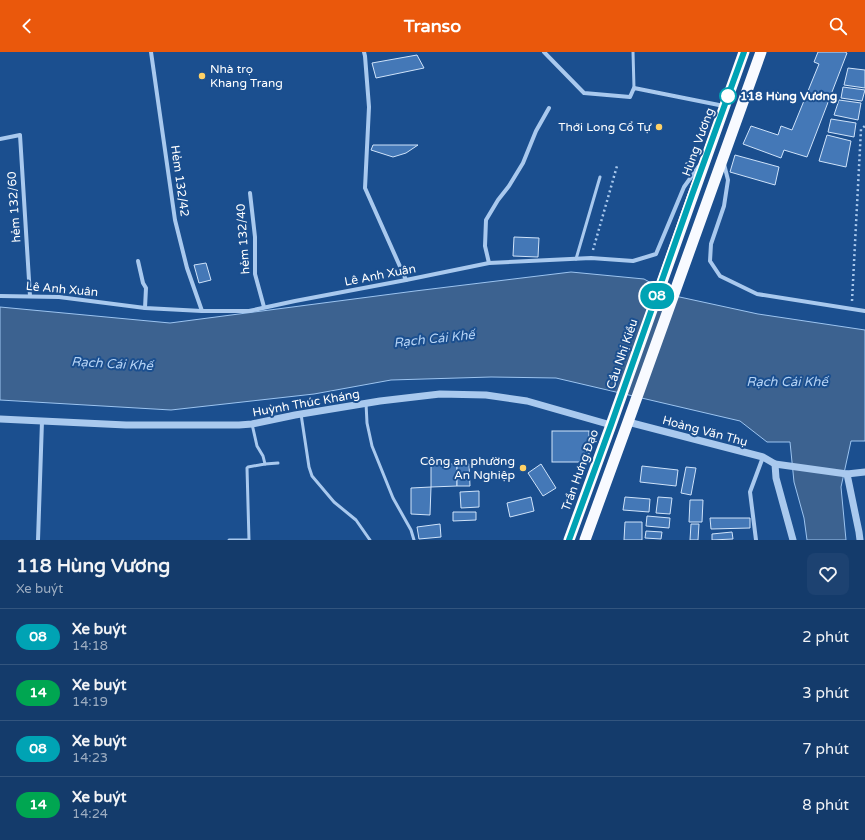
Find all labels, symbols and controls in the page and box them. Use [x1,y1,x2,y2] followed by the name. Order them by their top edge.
[16,15,38,37] icon: back
[404,15,461,37] text: Transo
[827,15,849,37] icon: search
[210,62,283,90] place label: Nhà trọ Khang Trang
[197,71,207,81] marker: Nhà trọ Khang Trang
[719,87,737,105] marker: 118 Hùng Vương
[740,89,837,104] place label: 118 Hùng Vương
[679,106,717,178] street label: Hùng Vương
[558,120,653,134] place label: Thới Long Cổ Tự
[654,122,664,132] marker: Thới Long Cổ Tự
[168,144,192,218] street label: Hẻm 132/42
[5,171,23,243] street label: hẻm 132/60
[234,203,252,275] street label: hẻm 132/40
[343,261,417,289] street label: Lê Anh Xuân
[25,279,99,299] street label: Lê Anh Xuân
[639,283,675,309] line badge: 08
[648,287,666,304] text: 08
[603,317,641,391] street label: Cầu Nhị Kiều
[393,327,477,351] water label: Rạch Cái Khế
[71,354,155,374] water label: Rạch Cái Khế
[746,374,830,390] water label: Rạch Cái Khế
[251,387,361,419] street label: Huỳnh Thúc Kháng
[661,413,749,449] street label: Hoàng Văn Thụ
[559,427,601,513] street label: Trần Hưng Đạo
[420,454,515,482] place label: Công an phường An Nghiệp
[518,463,528,473] marker: Công an phường An Nghiệp
[807,553,849,595] button: heart
[16,555,170,577] text: 118 Hùng Vương
[16,581,63,597] text: Xe buýt
[72,620,127,638] text: Xe buýt
[29,628,47,645] text: 08
[802,628,849,646] text: 2 phút
[72,638,108,654] text: 14:18
[72,676,127,694] text: Xe buýt
[29,684,47,701] text: 14
[802,684,849,702] text: 3 phút
[72,694,108,710] text: 14:19
[72,732,127,750] text: Xe buýt
[29,740,47,757] text: 08
[802,740,849,758] text: 7 phút
[72,750,108,766] text: 14:23
[72,788,127,806] text: Xe buýt
[29,796,47,813] text: 14
[802,796,849,814] text: 8 phút
[72,806,108,822] text: 14:24

